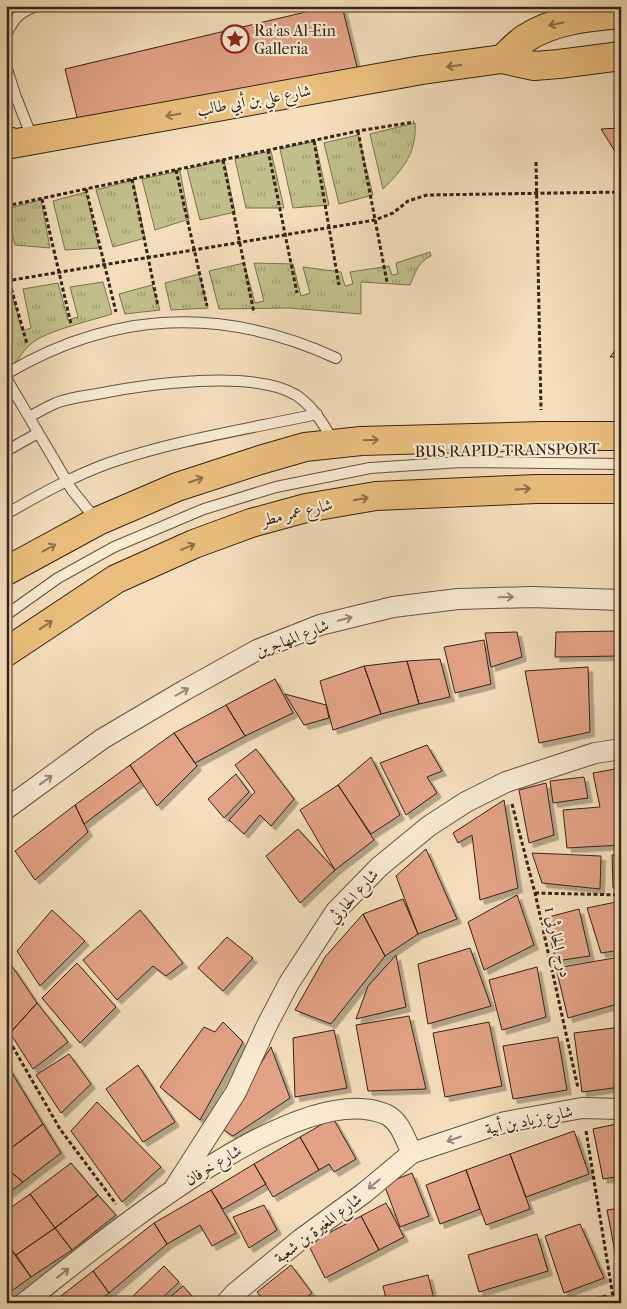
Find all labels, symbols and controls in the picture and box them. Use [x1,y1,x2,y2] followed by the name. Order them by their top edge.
[548,20,564,30] one-way arrow
[254,21,337,58] place label: Ra'as Al-Ein Galleria
[220,24,250,54] place icon: Ra'as Al-Ein Galleria
[446,61,462,71] one-way arrow
[195,79,314,125] street label: شارع علي بن أبي طالب
[165,110,181,120] one-way arrow
[363,436,379,445] one-way arrow
[414,439,600,461] street label: BUS RAPID TRANSPORT
[188,475,204,484] one-way arrow
[515,485,531,494] one-way arrow
[353,493,369,503] one-way arrow
[258,495,335,534] street label: شارع عمر مطر
[180,541,195,551] one-way arrow
[41,543,56,552] one-way arrow
[498,593,514,602] one-way arrow
[337,614,353,623] one-way arrow
[253,615,333,664] street label: شارع المهاجرين
[39,619,53,629] one-way arrow
[174,686,188,696] one-way arrow
[38,775,52,785] one-way arrow
[324,865,385,930] street label: شارع الحارثي
[536,905,575,980] street label: درج الحارثي 1
[483,1100,575,1142] street label: شارع زياد بن أبية
[446,1135,462,1144] one-way arrow
[181,1141,247,1193] street label: شارع خرفان
[368,1179,381,1190] one-way arrow
[270,1189,368,1270] street label: شارع المغيرة بن شعبة
[56,1268,70,1278] one-way arrow

